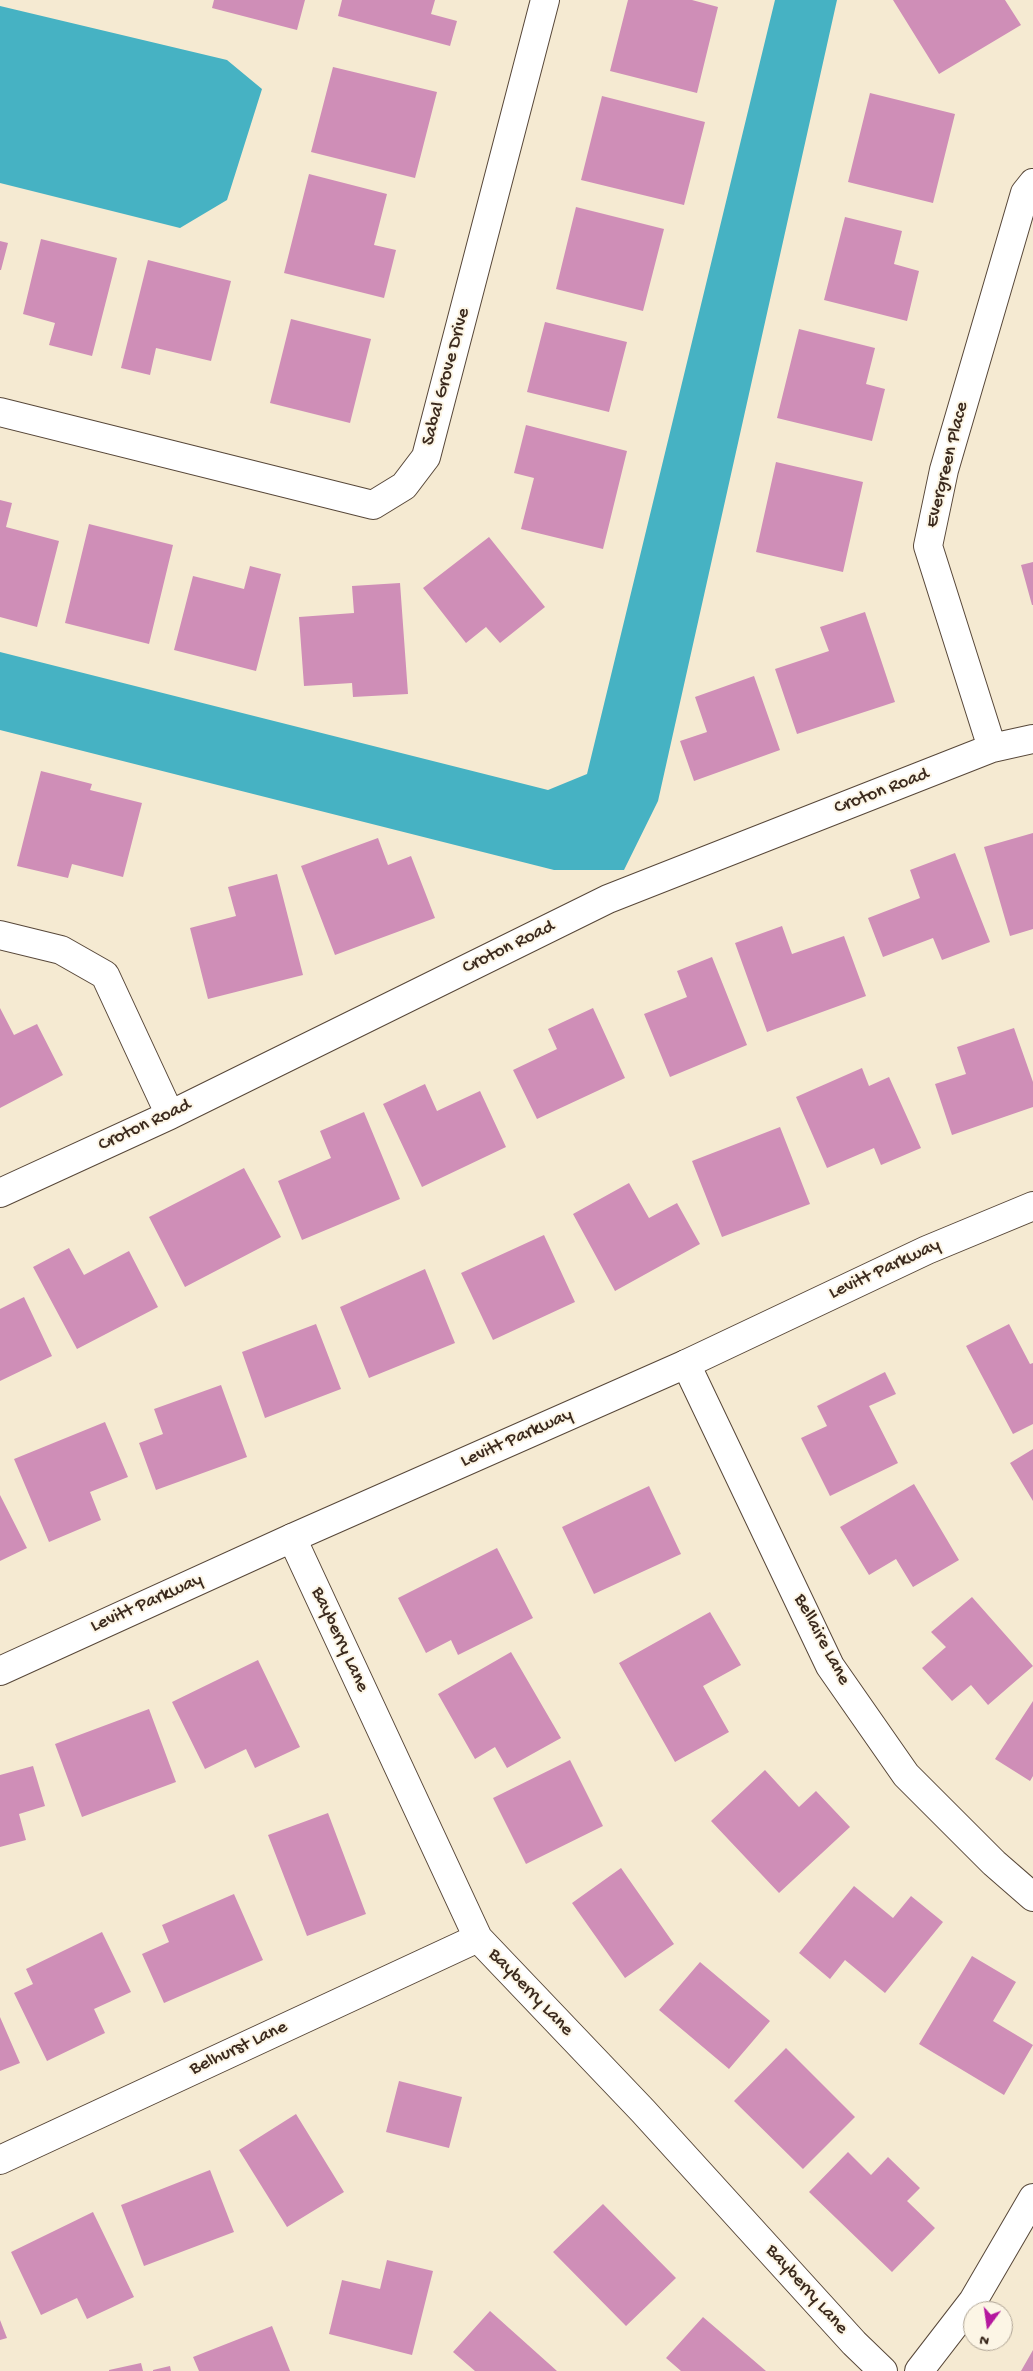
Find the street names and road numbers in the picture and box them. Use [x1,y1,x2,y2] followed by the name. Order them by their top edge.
[418,306,476,448] street label: Sabal Grove Drive
[921,400,975,530] street label: Evergreen Place
[831,764,933,820] street label: Croton Road
[459,916,559,980] street label: Croton Road
[95,1095,195,1157] street label: Croton Road
[826,1234,944,1306] street label: Levitt Parkway
[457,1404,577,1474] street label: Levitt Parkway
[87,1569,207,1639] street label: Levitt Parkway
[305,1584,373,1696] street label: Bayberry Lane
[787,1591,855,1689] street label: Bellaire Lane
[483,1944,577,2042] street label: Bayberry Lane
[187,2016,291,2082] street label: Belhurst Lane
[760,2240,852,2340] street label: Bayberry Lane

